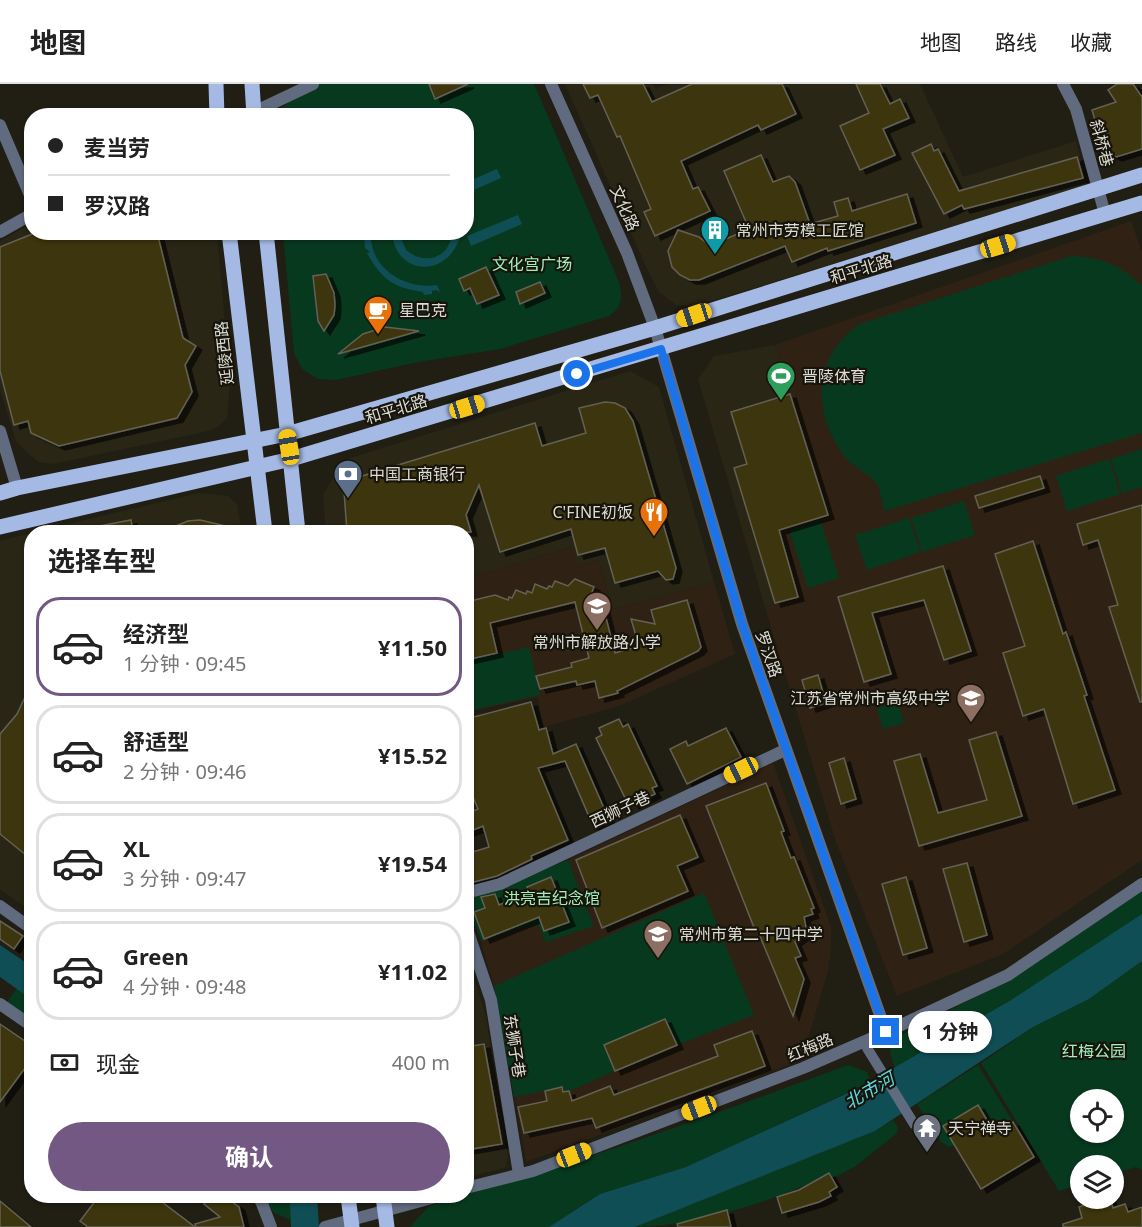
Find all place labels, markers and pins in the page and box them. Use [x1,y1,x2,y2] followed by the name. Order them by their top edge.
[699,214,731,256] building icon: 常州市劳模工匠馆
[736,219,864,241] place label: 常州市劳模工匠馆
[362,294,394,336] cafe icon: 星巴克
[399,299,447,321] place label: 星巴克
[765,360,797,402] sports icon: 晋陵体育
[802,365,866,387] place label: 晋陵体育
[332,458,364,500] bank icon: 中国工商银行
[369,463,465,485] place label: 中国工商银行
[638,496,670,538] restaurant icon: C'FINE初饭
[553,501,633,523] place label: C'FINE初饭
[581,590,613,632] school or university icon: 常州市解放路小学
[533,631,661,653] place label: 常州市解放路小学
[955,682,987,724] school or university icon: 江苏省常州市高级中学
[790,687,950,709] place label: 江苏省常州市高级中学
[642,918,674,960] school or university icon: 常州市第二十四中学
[679,923,823,945] place label: 常州市第二十四中学
[911,1112,943,1154] temple icon: 天宁禅寺
[948,1117,1012,1139] place label: 天宁禅寺

